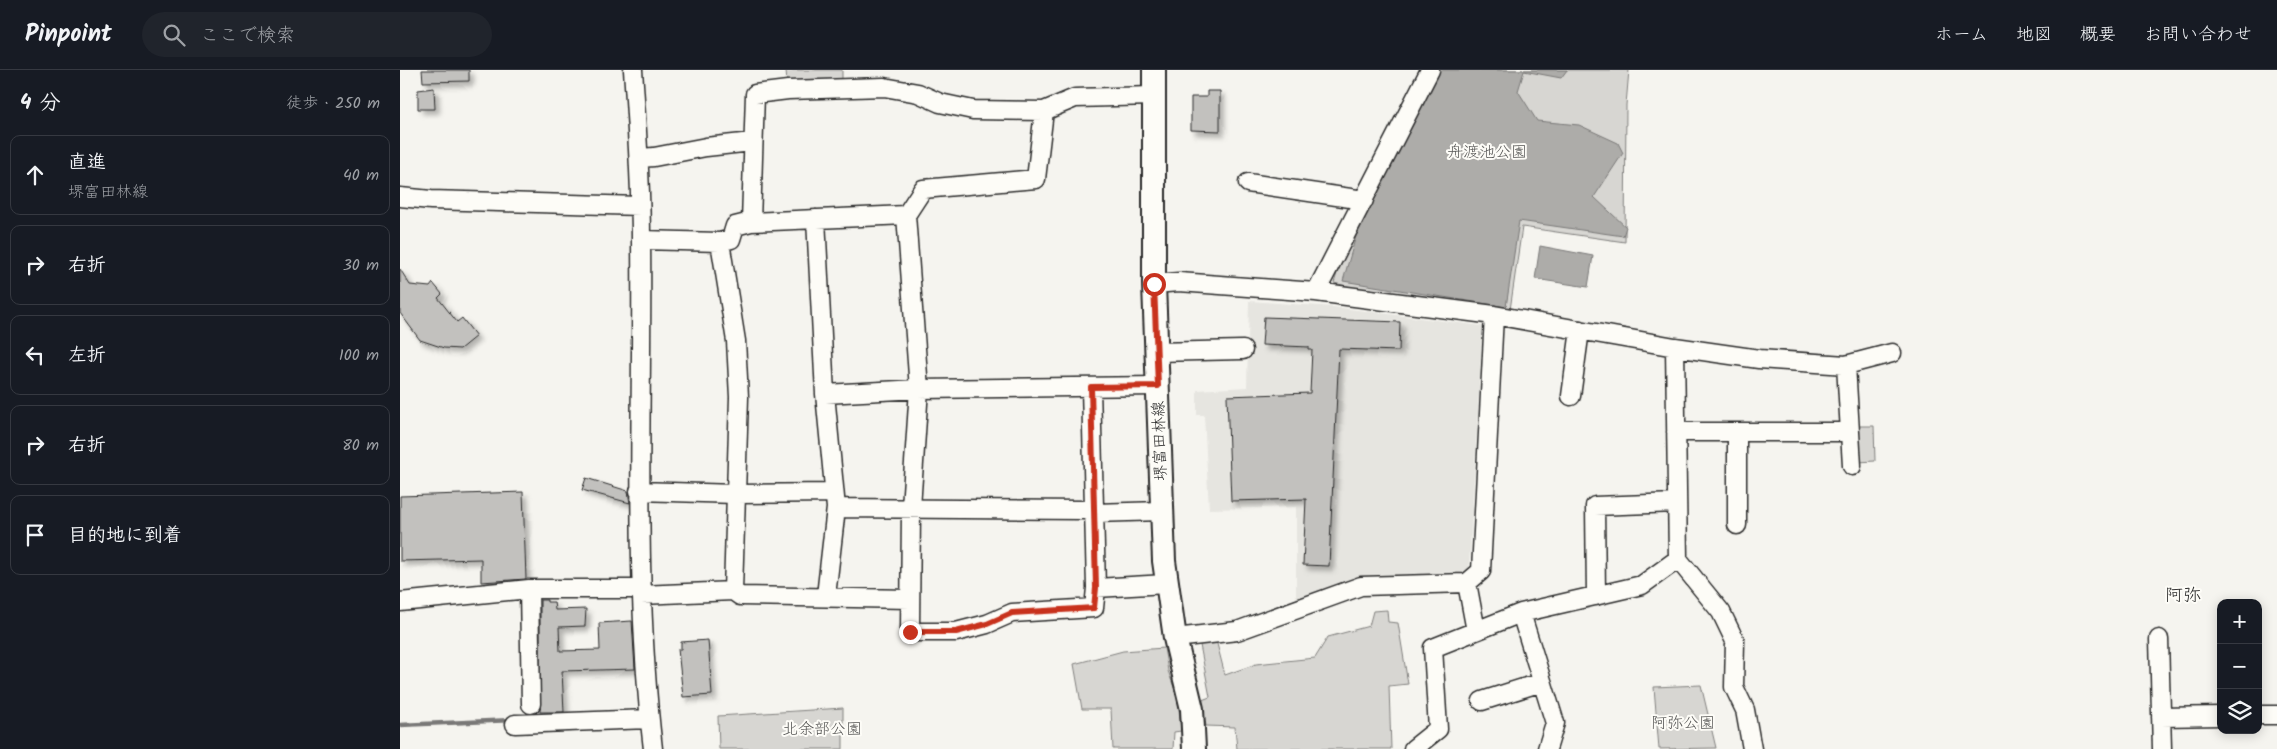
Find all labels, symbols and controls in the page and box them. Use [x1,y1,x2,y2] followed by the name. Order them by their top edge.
[142,12,492,57] search box
[25,15,112,54] text: Pinpoint
[160,21,188,49] icon: search
[200,21,295,51] text: ここで検索
[1935,21,1988,50] text: ホーム
[2016,21,2052,50] text: 地図
[2080,21,2116,50] text: 概要
[2144,21,2252,50] text: お問い合わせ
[20,87,61,120] text: 4 分
[286,91,380,116] text: 徒歩 · 250 m
[1447,140,1527,165] park label: 舟渡池公園
[68,148,106,178] text: 直進
[21,161,49,189] icon: ahead
[343,163,379,188] text: 40 m
[68,180,148,205] text: 堺富田林線
[21,251,49,279] icon: right
[68,251,106,281] text: 右折
[343,253,379,278] text: 30 m
[1143,273,1166,296] route start
[21,341,49,369] icon: left
[68,341,106,371] text: 左折
[339,343,379,368] text: 100 m
[1146,401,1174,481] street label: 堺富田林線
[21,431,49,459] icon: right
[68,431,106,461] text: 右折
[342,433,379,458] text: 80 m
[21,521,49,549] icon: arrive
[68,521,182,551] text: 目的地に到着
[2165,582,2201,611] district label: 阿弥
[2217,599,2262,734] map controls
[2217,599,2262,644] button: +
[899,621,922,644] route end
[2217,644,2262,689] button: −
[2217,689,2262,734] button: layers
[1651,711,1715,736] park label: 阿弥公園
[782,717,862,742] park label: 北余部公園

